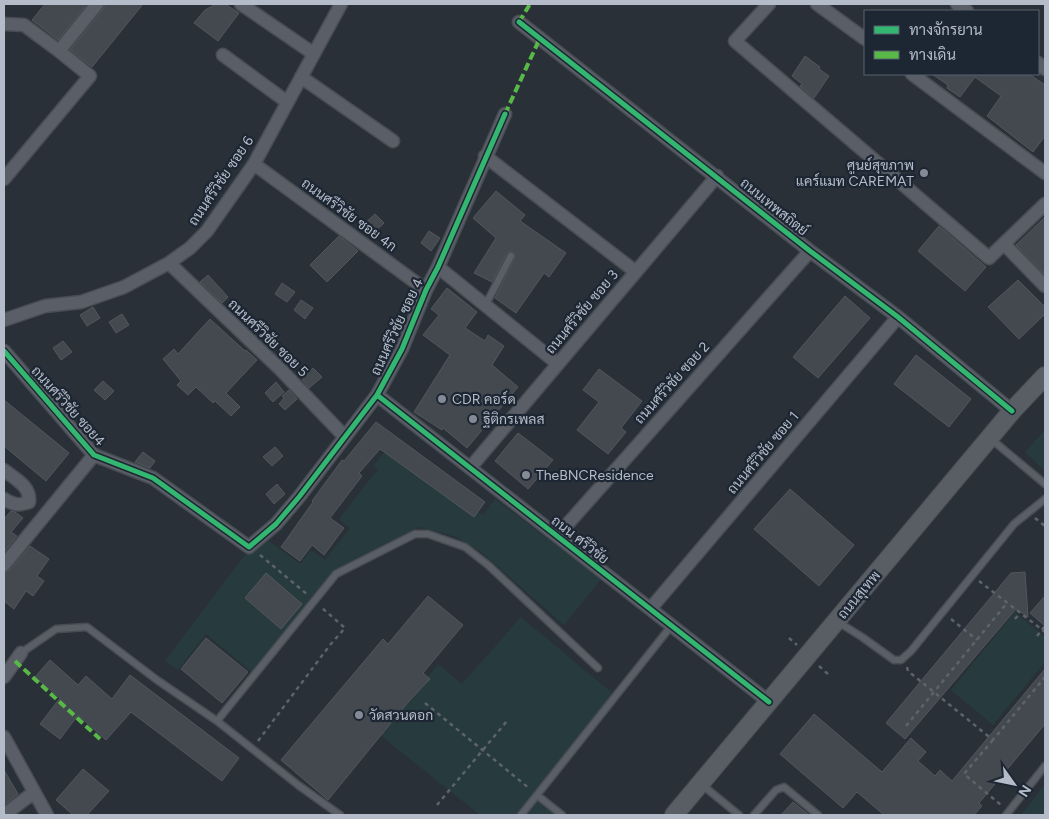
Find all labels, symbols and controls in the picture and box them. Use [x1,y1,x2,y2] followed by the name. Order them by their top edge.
[864,10,1039,75] legend
[909,21,983,39] text: ทางจักรยาน
[909,46,956,64] text: ทางเดิน
[184,132,257,229] street label: ถนนศรีวิชัย ซอย 6
[796,156,914,190] place label: ศูนย์สุขภาพ แคร์แมท CAREMAT
[918,167,930,179] marker: ศูนย์สุขภาพ แคร์แมท CAREMAT
[298,174,400,255] street label: ถนนศรีวิชัย ซอย 4ก
[737,174,812,240] street label: ถนนเทพสถิตย์
[541,266,622,357] street label: ถนนศรีวิชัย ซอย 3
[366,275,427,378] street label: ถนนศรีวิชัย ซอย 4
[224,295,312,380] street label: ถนนศรีวิชัย ซอย 5
[630,338,713,427] street label: ถนนศรีวิชัย ซอย 2
[28,362,109,450] street label: ถนนศรีวิชัย ซอย4
[452,390,516,408] place label: CDR คอร์ด
[436,393,448,405] marker: CDR คอร์ด
[723,408,802,498] street label: ถนนศรีวิชัย ซอย 1
[482,411,545,428] place label: ฐิติกรเพลส
[467,413,479,425] marker: ฐิติกรเพลส
[536,467,654,484] place label: TheBNCResidence
[520,469,532,481] marker: TheBNCResidence
[548,511,613,568] street label: ถนน ศรีวิชัย
[834,567,885,623] street label: ถนนสุเทพ
[369,707,433,724] place label: วัดสวนดอก
[353,709,365,721] marker: วัดสวนดอก
[989,759,1039,809] north arrow
[1014,782,1035,800] text: N

